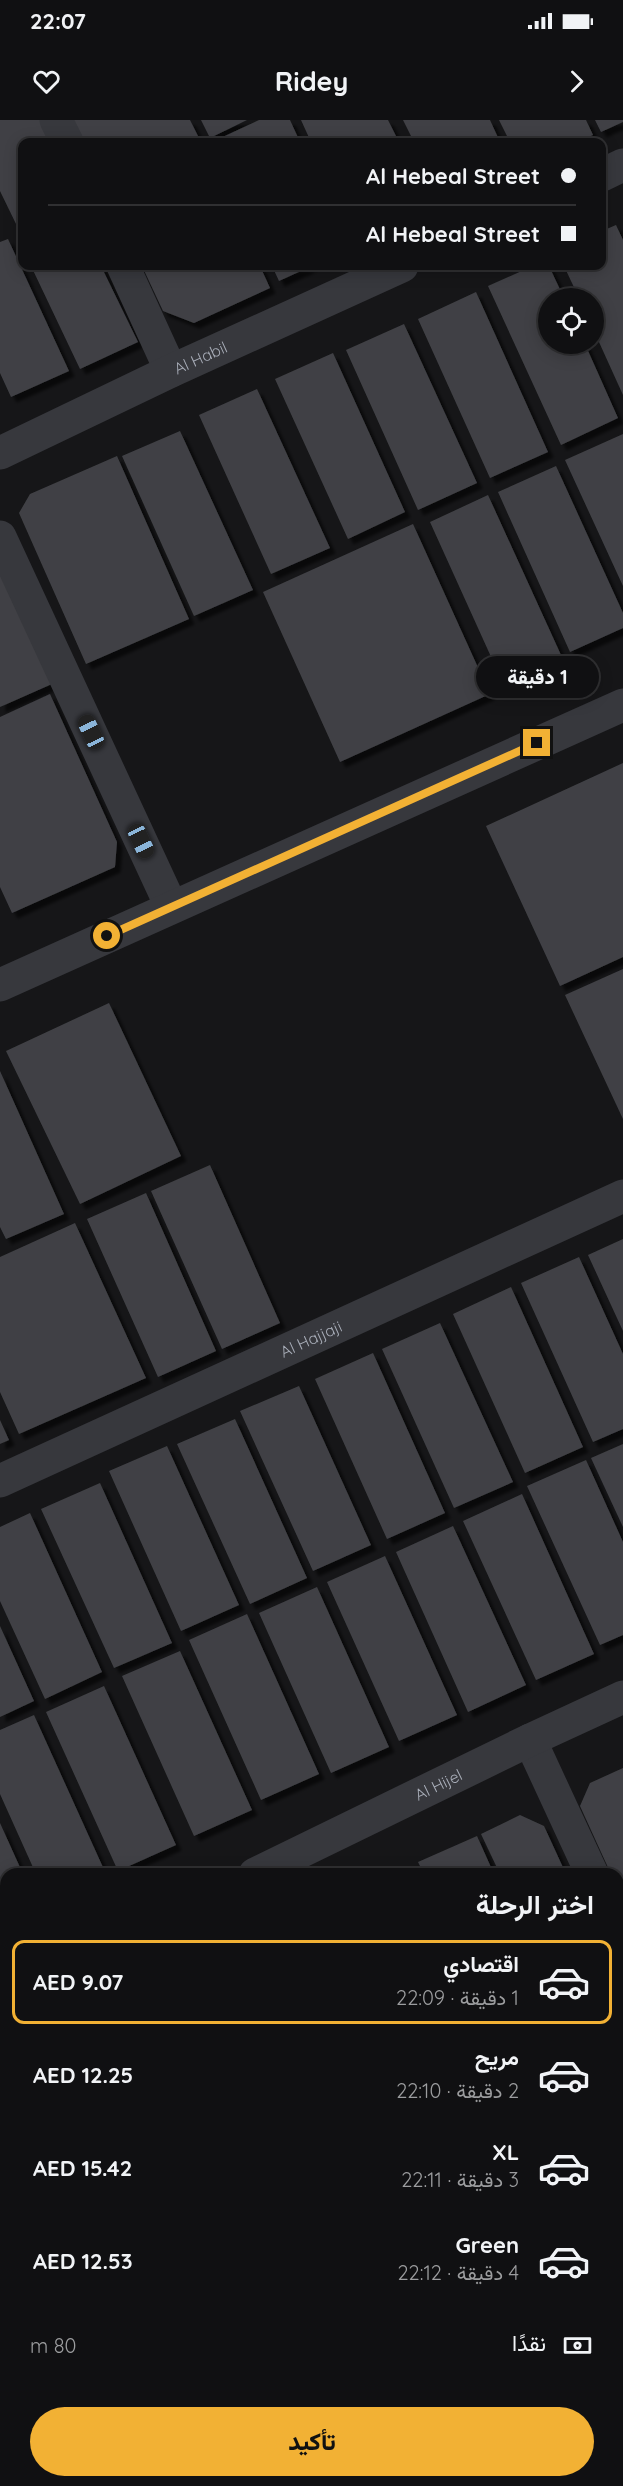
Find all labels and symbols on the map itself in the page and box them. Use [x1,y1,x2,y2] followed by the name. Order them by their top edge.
[171,337,230,378] street label: Al Habil
[476,656,598,698] callout: 1 دقيقة
[75,712,107,752] car
[523,729,550,756] route end
[125,821,157,861] car
[93,922,120,949] route start
[277,1316,345,1362] street label: Al Hajjaji
[411,1765,465,1805] street label: Al Hijel

